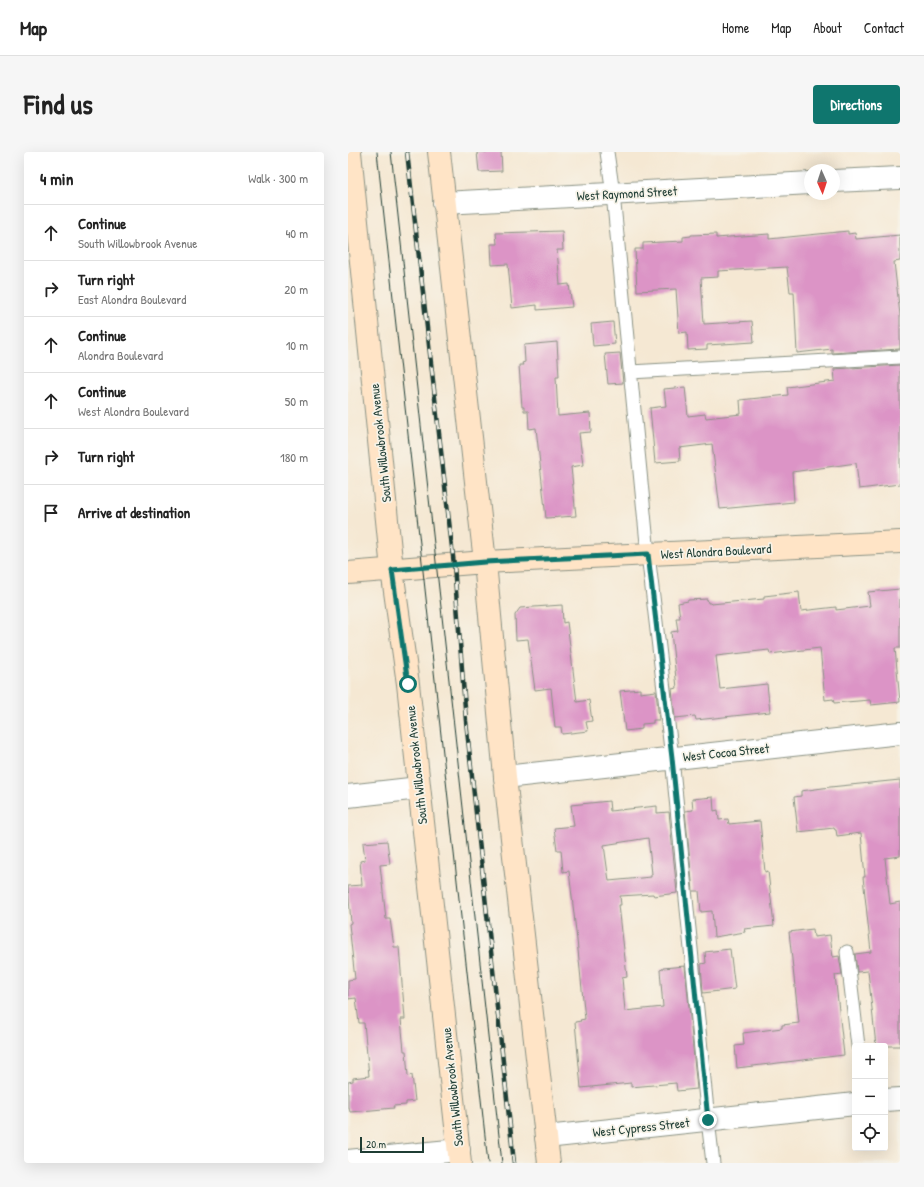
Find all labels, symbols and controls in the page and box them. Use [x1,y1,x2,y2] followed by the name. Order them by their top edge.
[20,15,47,41] text: Map
[722,18,749,37] text: Home
[771,18,791,37] text: Map
[813,18,842,37] text: About
[864,18,904,37] text: Contact
[24,85,93,123] text: Find us
[813,85,900,124] button: Directions
[804,164,840,200] north arrow
[40,167,73,190] text: 4 min
[248,169,308,187] text: Walk · 300 m
[576,181,678,205] street label: West Raymond Street
[78,213,126,234] text: Continue
[40,222,62,244] icon: ahead
[285,224,308,242] text: 40 m
[78,234,197,252] text: South Willowbrook Avenue
[78,269,134,290] text: Turn right
[40,278,62,300] icon: right
[284,280,308,298] text: 20 m
[78,290,186,308] text: East Alondra Boulevard
[78,325,126,346] text: Continue
[40,334,62,356] icon: ahead
[286,336,308,354] text: 10 m
[78,346,163,364] text: Alondra Boulevard
[78,381,126,402] text: Continue
[365,383,395,503] street label: South Willowbrook Avenue
[40,390,62,412] icon: ahead
[285,392,308,410] text: 50 m
[78,402,189,420] text: West Alondra Boulevard
[40,446,62,468] icon: right
[78,446,134,467] text: Turn right
[280,448,308,466] text: 180 m
[40,502,62,524] icon: arrive
[78,502,190,523] text: Arrive at destination
[660,539,772,563] street label: West Alondra Boulevard
[399,675,417,693] route start
[401,705,431,825] street label: South Willowbrook Avenue
[682,738,771,765] street label: West Cocoa Street
[437,1027,467,1147] street label: South Willowbrook Avenue
[852,1043,888,1151] map controls
[852,1043,888,1079] button: +
[852,1079,888,1115] button: −
[699,1111,717,1129] route end
[592,1113,691,1141] street label: West Cypress Street
[852,1115,888,1151] button: locate
[360,1135,424,1154] scale bar
[366,1137,386,1151] text: 20 m

